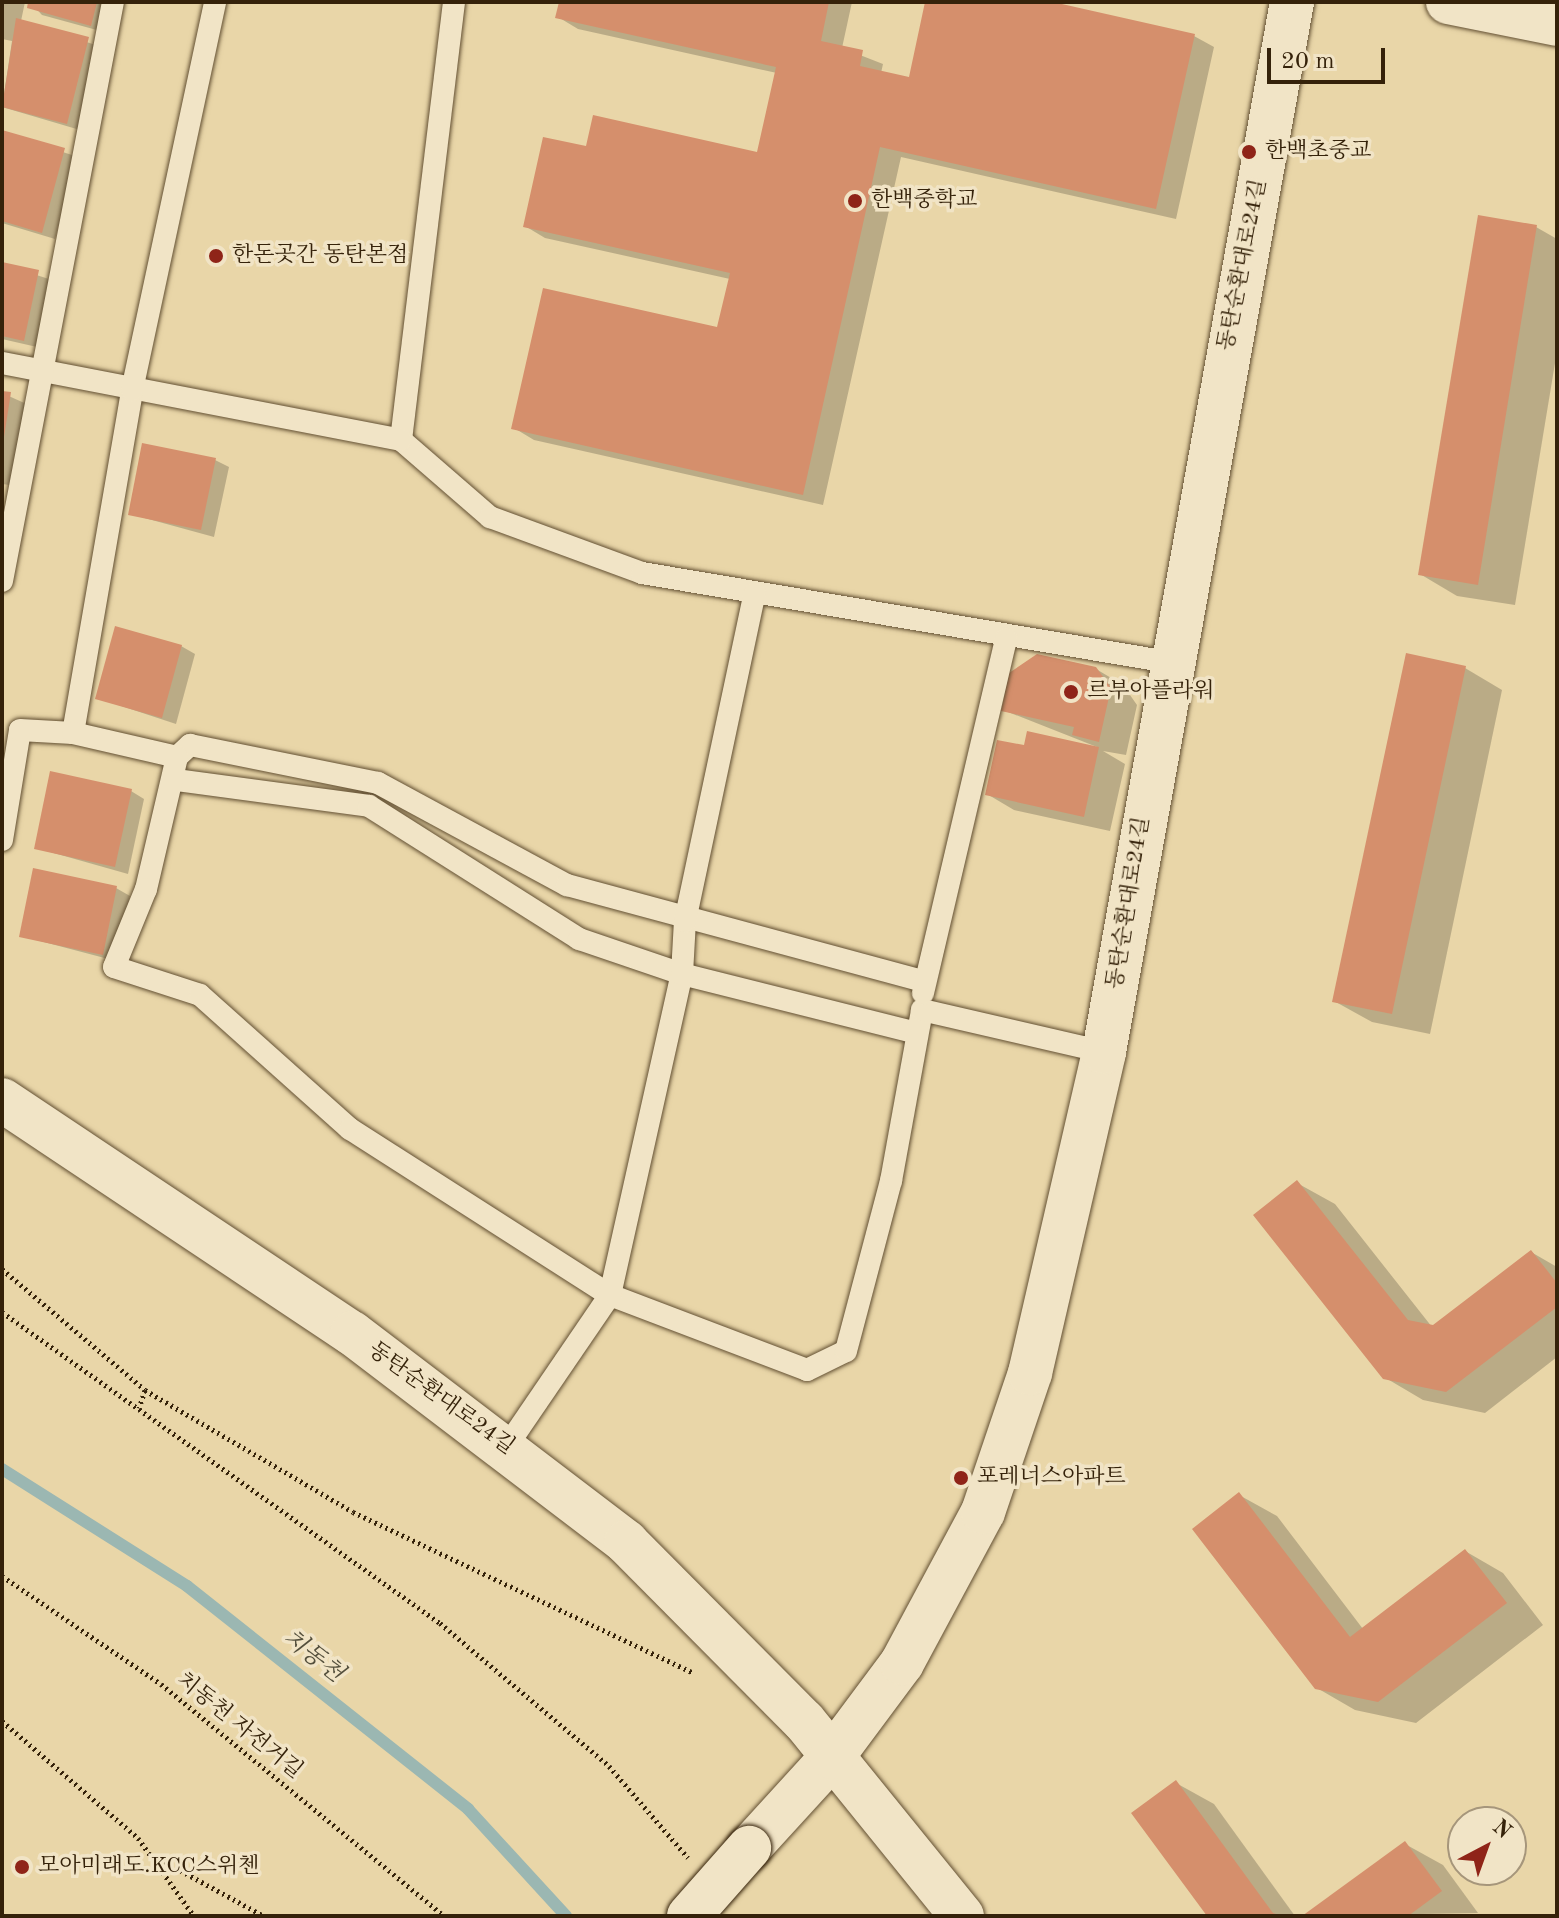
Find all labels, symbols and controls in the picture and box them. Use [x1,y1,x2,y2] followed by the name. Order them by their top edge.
[1271,32,1389,82] scale bar
[1281,50,1335,74] text: 20 m
[1265,139,1371,165] place label: 한백초중교
[1240,143,1258,161] marker: 한백초중교
[1213,177,1273,353] street label: 동탄순환대로24길
[871,188,977,214] place label: 한백중학교
[846,192,864,210] marker: 한백중학교
[232,243,408,269] place label: 한돈곳간 동탄본점
[207,247,225,265] marker: 한돈곳간 동탄본점
[1087,679,1215,705] place label: 르부아플라워
[1062,683,1080,701] marker: 르부아플라워
[1102,815,1156,991] street label: 동탄순환대로24길
[363,1337,519,1461] street label: 동탄순환대로24길
[977,1465,1126,1491] place label: 포레너스아파트
[952,1469,970,1487] marker: 포레너스아파트
[276,1624,348,1690] water label: 치동천
[170,1667,308,1785] street label: 치동천 자전거길
[1447,1806,1527,1886] north arrow
[1488,1816,1515,1843] text: N
[38,1854,259,1880] place label: 모아미래도.KCC스위첸
[13,1858,31,1876] marker: 모아미래도.KCC스위첸

